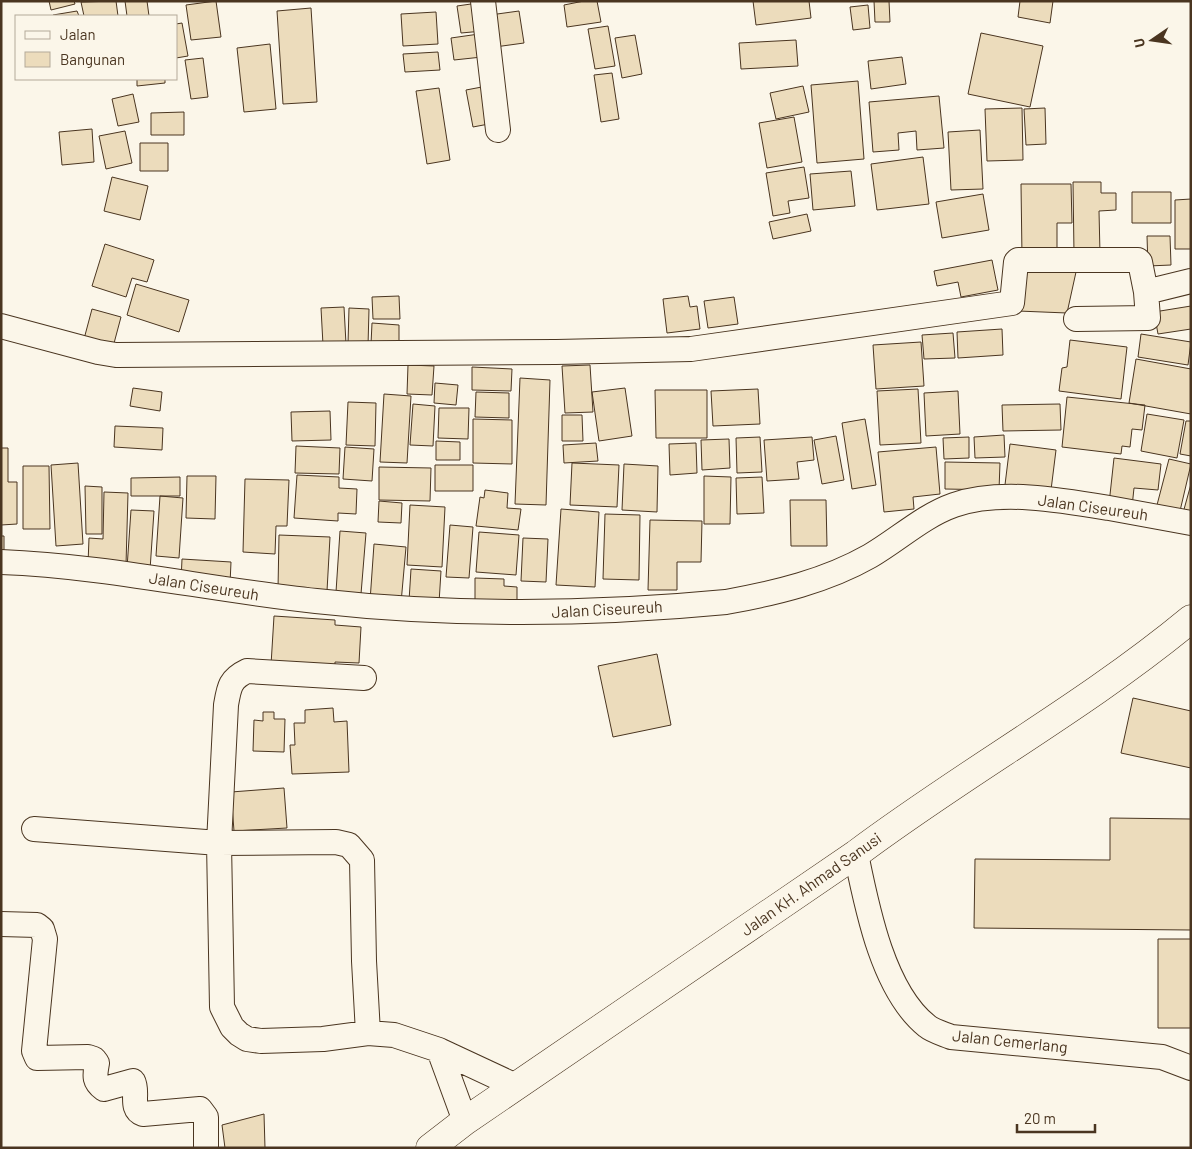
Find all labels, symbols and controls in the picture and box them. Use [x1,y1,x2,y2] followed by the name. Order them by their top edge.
[15,15,178,80] legend
[1127,15,1177,65] north arrow
[60,25,96,43] text: Jalan
[1130,37,1148,49] text: U
[60,50,125,68] text: Bangunan
[1037,489,1149,524] street label: Jalan Ciseureuh
[148,567,260,604] street label: Jalan Ciseureuh
[551,596,663,621] street label: Jalan Ciseureuh
[737,828,885,939] street label: Jalan KH. Ahmad Sanusi
[951,1025,1069,1056] street label: Jalan Cemerlang
[1017,1102,1094,1134] scale bar
[1024,1109,1056,1127] text: 20 m

